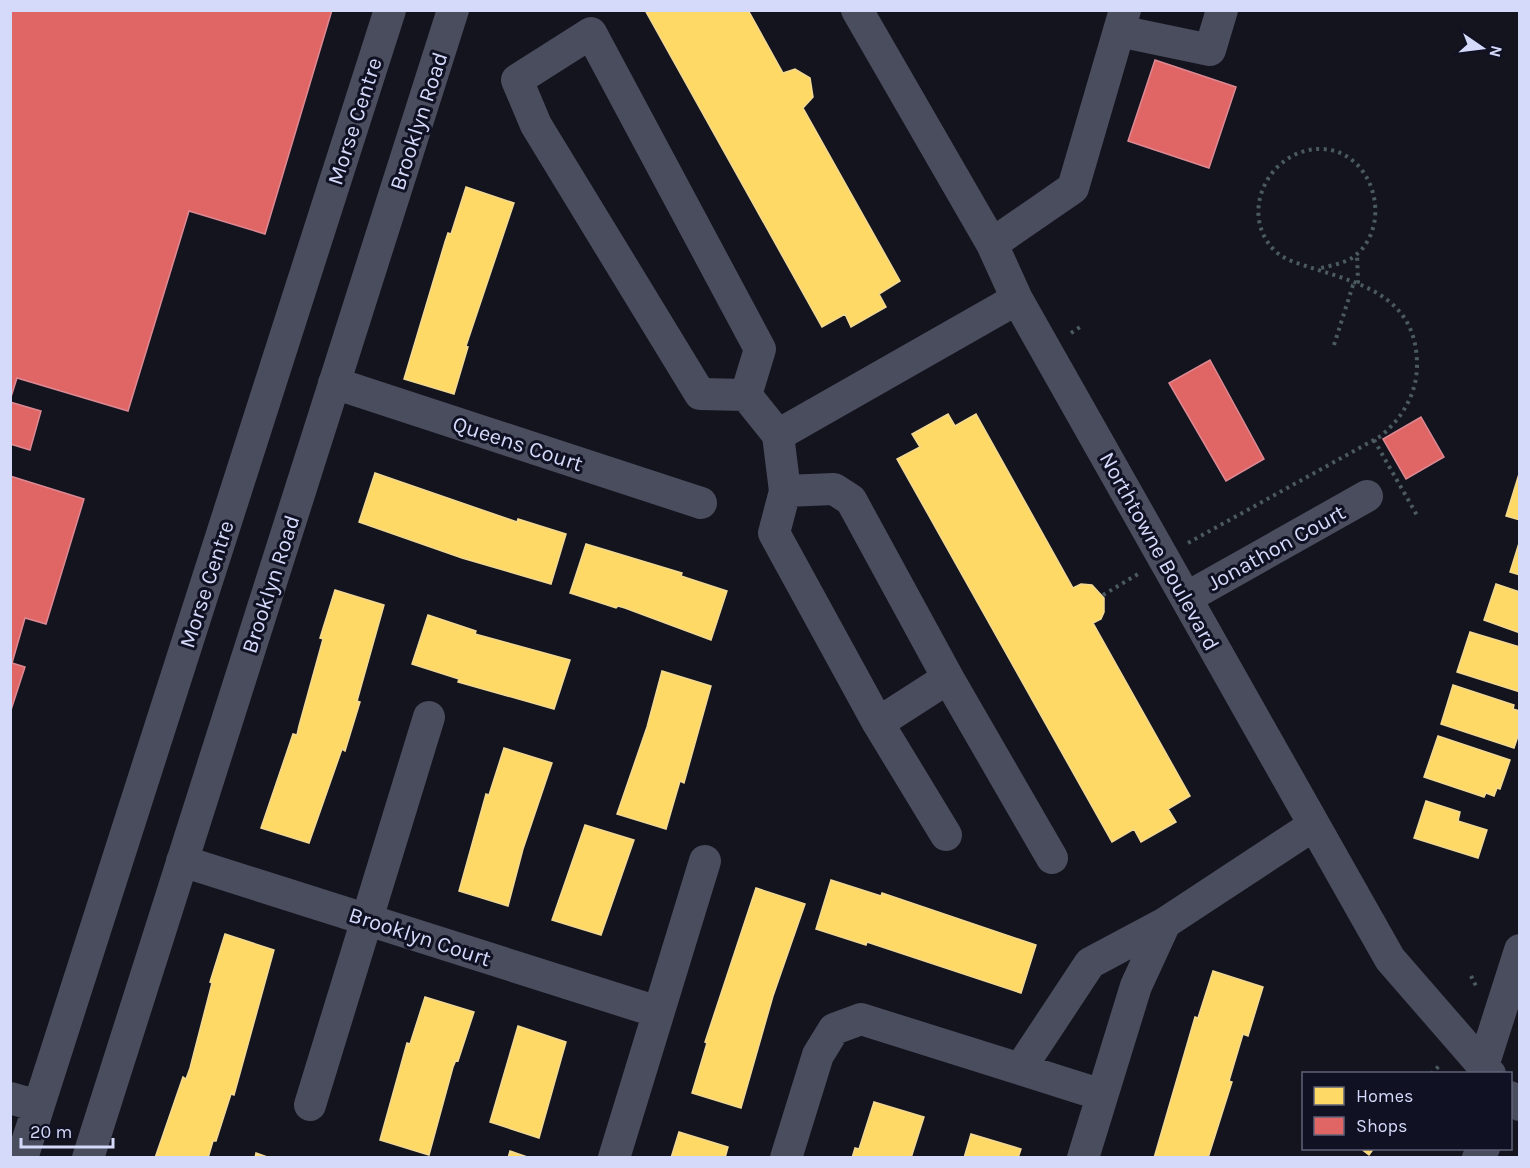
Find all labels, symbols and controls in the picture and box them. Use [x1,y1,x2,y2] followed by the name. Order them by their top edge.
[1452,18,1512,78] north arrow
[1485,44,1507,59] text: N
[384,49,454,194] street label: Brooklyn Road
[322,54,388,188] street label: Morse Centre
[449,411,586,477] street label: Queens Court
[1094,448,1225,655] street label: Northtowne Boulevard
[1203,499,1350,596] street label: Jonathon Court
[236,512,306,657] street label: Brooklyn Road
[174,517,240,651] street label: Morse Centre
[345,902,494,972] street label: Brooklyn Court
[1302,1072,1512,1150] legend
[1356,1085,1413,1107] text: Homes
[21,1111,112,1149] scale bar
[1356,1115,1408,1137] text: Shops
[30,1121,72,1143] text: 20 m

